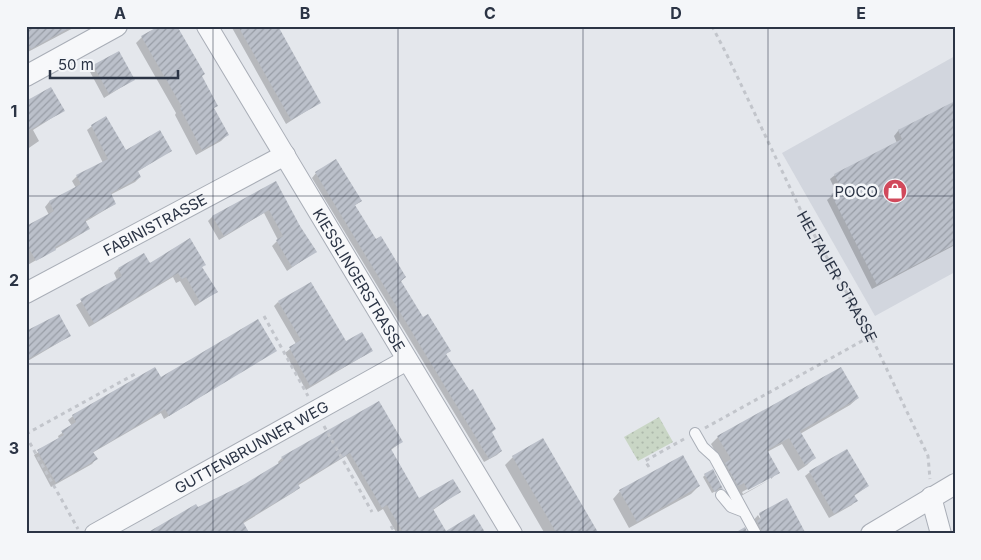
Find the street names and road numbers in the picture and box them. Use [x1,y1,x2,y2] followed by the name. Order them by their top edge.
[100,189,210,260] street label: FABINISTRASSE
[309,205,410,355] street label: KIESSLINGERSTRASSE
[793,207,882,345] street label: HELTAUER STRASSE
[171,396,332,497] street label: GUTTENBRUNNER WEG

